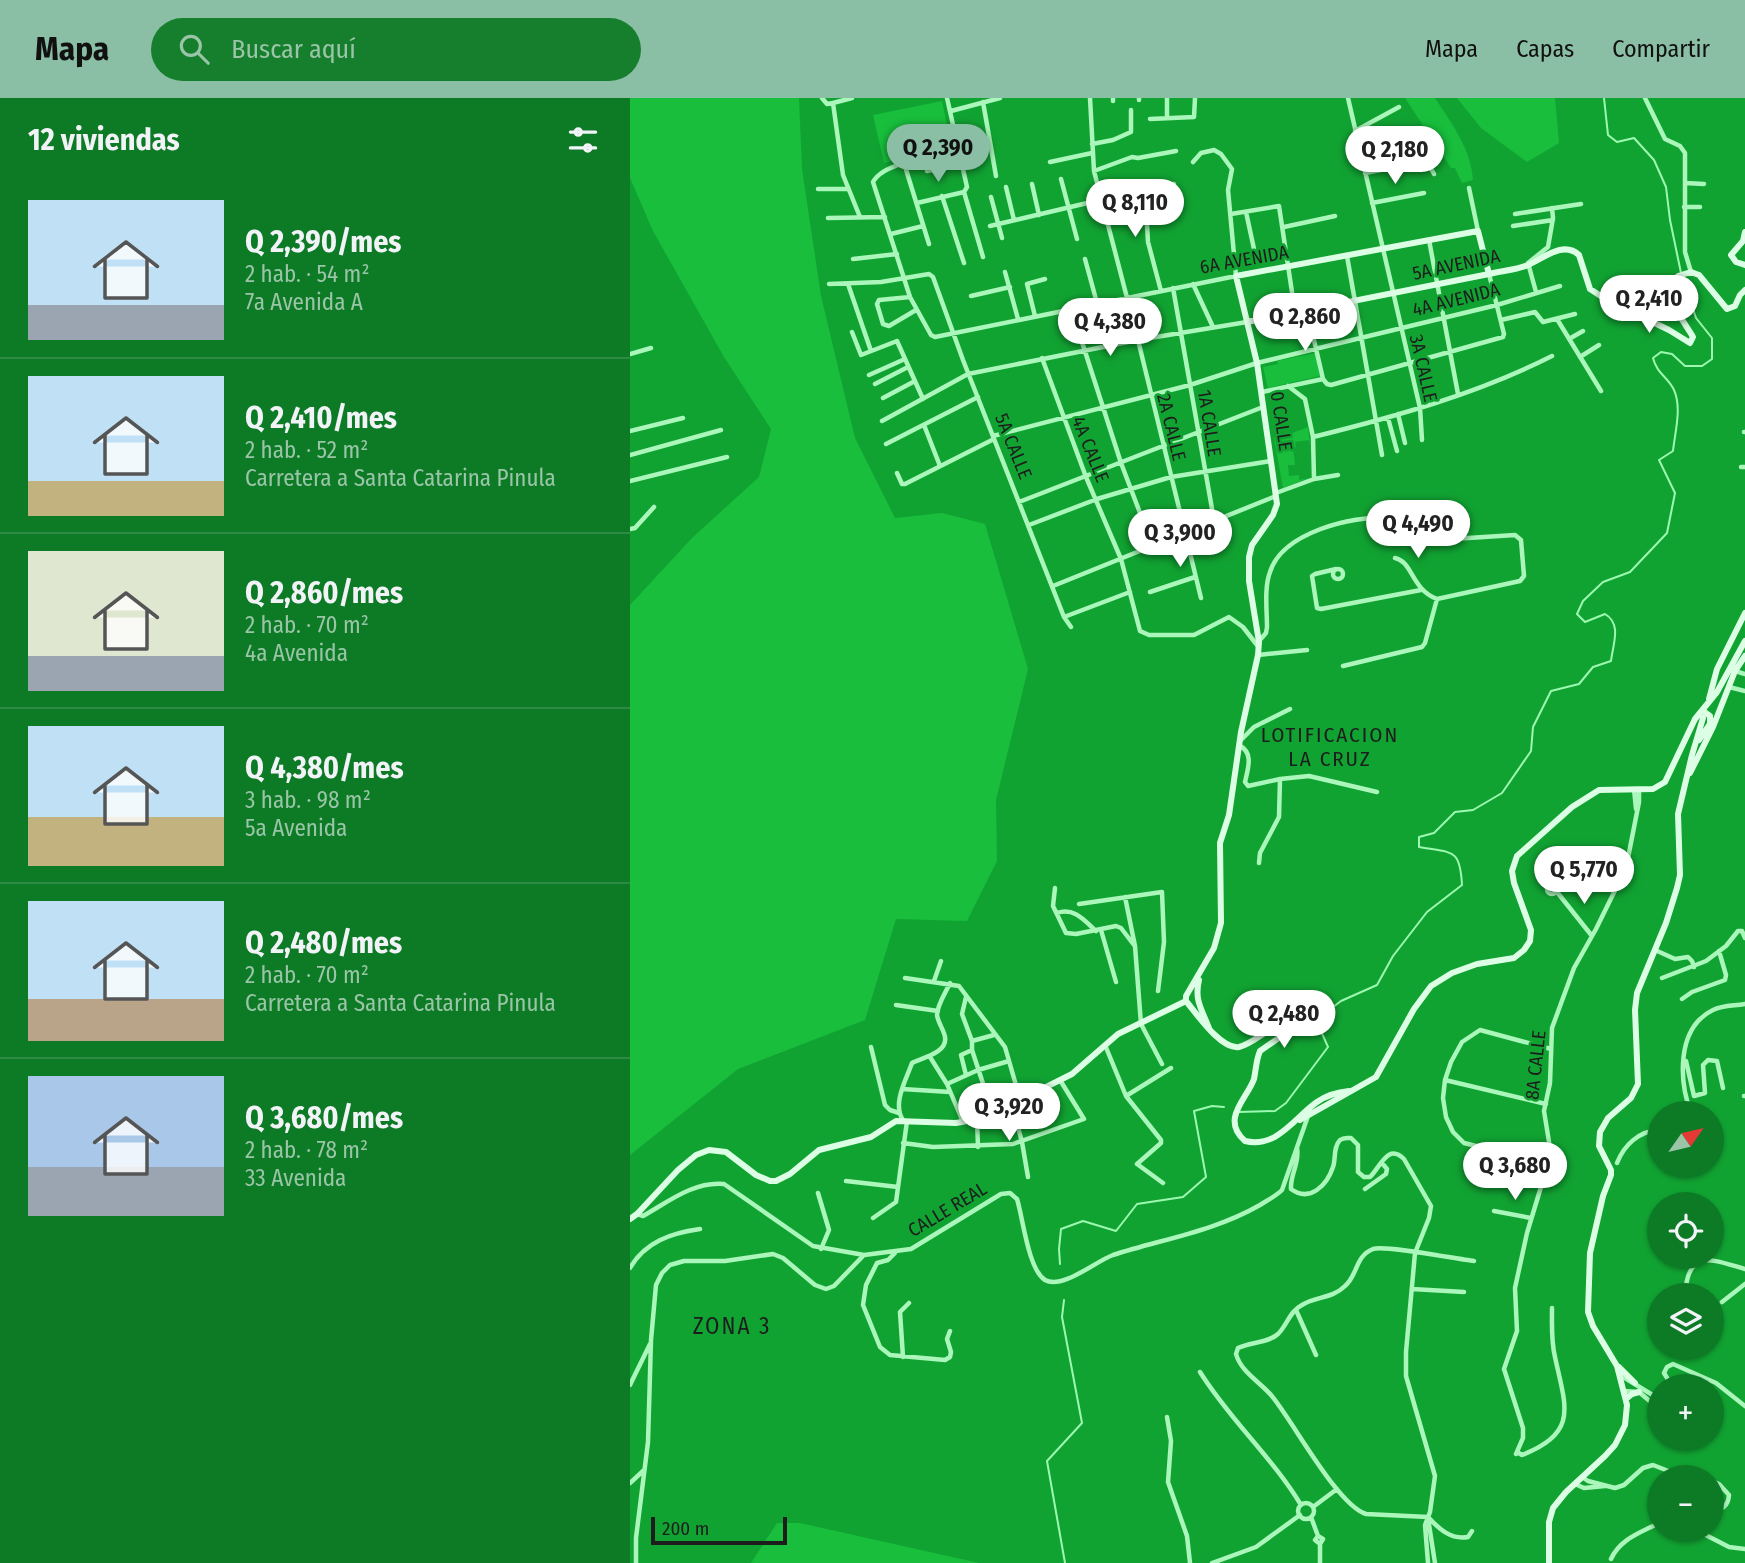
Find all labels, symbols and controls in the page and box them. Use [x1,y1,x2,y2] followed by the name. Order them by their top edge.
[151,18,641,81] search box
[35,29,109,69] text: Mapa
[175,30,213,68] icon: search
[231,34,356,65] text: Buscar aquí
[1425,35,1478,63] text: Mapa
[1516,35,1574,63] text: Capas
[1612,35,1710,63] text: Compartir
[564,121,602,159] icon: filters
[28,122,180,158] text: 12 viviendas
[873,125,1003,184] pin: Q 2,390
[1330,126,1460,186] pin: Q 2,180
[903,133,973,161] text: Q 2,390
[1361,135,1429,163] text: Q 2,180
[1070,180,1200,239] pin: Q 8,110
[1102,188,1168,216] text: Q 8,110
[245,224,401,260] text: Q 2,390/mes
[84,228,168,312] icon: home
[1198,240,1290,279] street label: 6A AVENIDA
[1410,244,1502,285] street label: 5A AVENIDA
[245,260,370,288] text: 2 hab. · 54 m²
[1584,275,1714,335] pin: Q 2,410
[1410,278,1502,321] street label: 4A AVENIDA
[1615,284,1683,312] text: Q 2,410
[245,288,363,316] text: 7a Avenida A
[1240,294,1370,353] pin: Q 2,860
[1045,299,1175,358] pin: Q 4,380
[1269,302,1341,330] text: Q 2,860
[1074,307,1146,335] text: Q 4,380
[1405,332,1442,404] street label: 3A CALLE
[1193,388,1226,458] street label: 1A CALLE
[1265,390,1298,452] street label: 0 CALLE
[1152,391,1191,463] street label: 2A CALLE
[245,400,397,436] text: Q 2,410/mes
[84,404,168,488] icon: home
[990,410,1037,482] street label: 5A CALLE
[1067,413,1114,486] street label: 4A CALLE
[245,436,368,464] text: 2 hab. · 52 m²
[245,464,556,492] text: Carretera a Santa Catarina Pinula
[1353,500,1483,560] pin: Q 4,490
[1382,509,1454,537] text: Q 4,490
[1115,510,1245,569] pin: Q 3,900
[1144,518,1216,546] text: Q 3,900
[245,575,403,611] text: Q 2,860/mes
[84,579,168,663] icon: home
[245,611,369,639] text: 2 hab. · 70 m²
[245,639,348,667] text: 4a Avenida
[1261,722,1399,772] district label: LOTIFICACION LA CRUZ
[245,750,404,786] text: Q 4,380/mes
[84,754,168,838] icon: home
[245,786,371,814] text: 3 hab. · 98 m²
[245,814,347,842] text: 5a Avenida
[1519,846,1649,906] pin: Q 5,770
[1550,855,1618,883] text: Q 5,770
[245,925,402,961] text: Q 2,480/mes
[84,929,168,1013] icon: home
[245,961,369,989] text: 2 hab. · 70 m²
[245,989,556,1017] text: Carretera a Santa Catarina Pinula
[1219,990,1349,1050] pin: Q 2,480
[1248,999,1320,1027] text: Q 2,480
[1520,1029,1551,1101] street label: 8A CALLE
[944,1084,1074,1143] pin: Q 3,920
[974,1092,1044,1120] text: Q 3,920
[245,1100,403,1136] text: Q 3,680/mes
[1647,1101,1724,1178] north arrow
[1647,1101,1724,1542] map controls
[84,1104,168,1188] icon: home
[245,1136,368,1164] text: 2 hab. · 78 m²
[1450,1142,1580,1202] pin: Q 3,680
[1479,1151,1551,1179] text: Q 3,680
[245,1164,346,1192] text: 33 Avenida
[904,1177,991,1242] street label: CALLE REAL
[1647,1192,1724,1269] button: locate
[1647,1283,1724,1360] button: layers
[693,1312,771,1340] district label: ZONA 3
[1647,1374,1724,1451] button: +
[1647,1465,1724,1542] button: −
[651,1514,788,1546] scale bar
[662,1517,709,1540] text: 200 m

